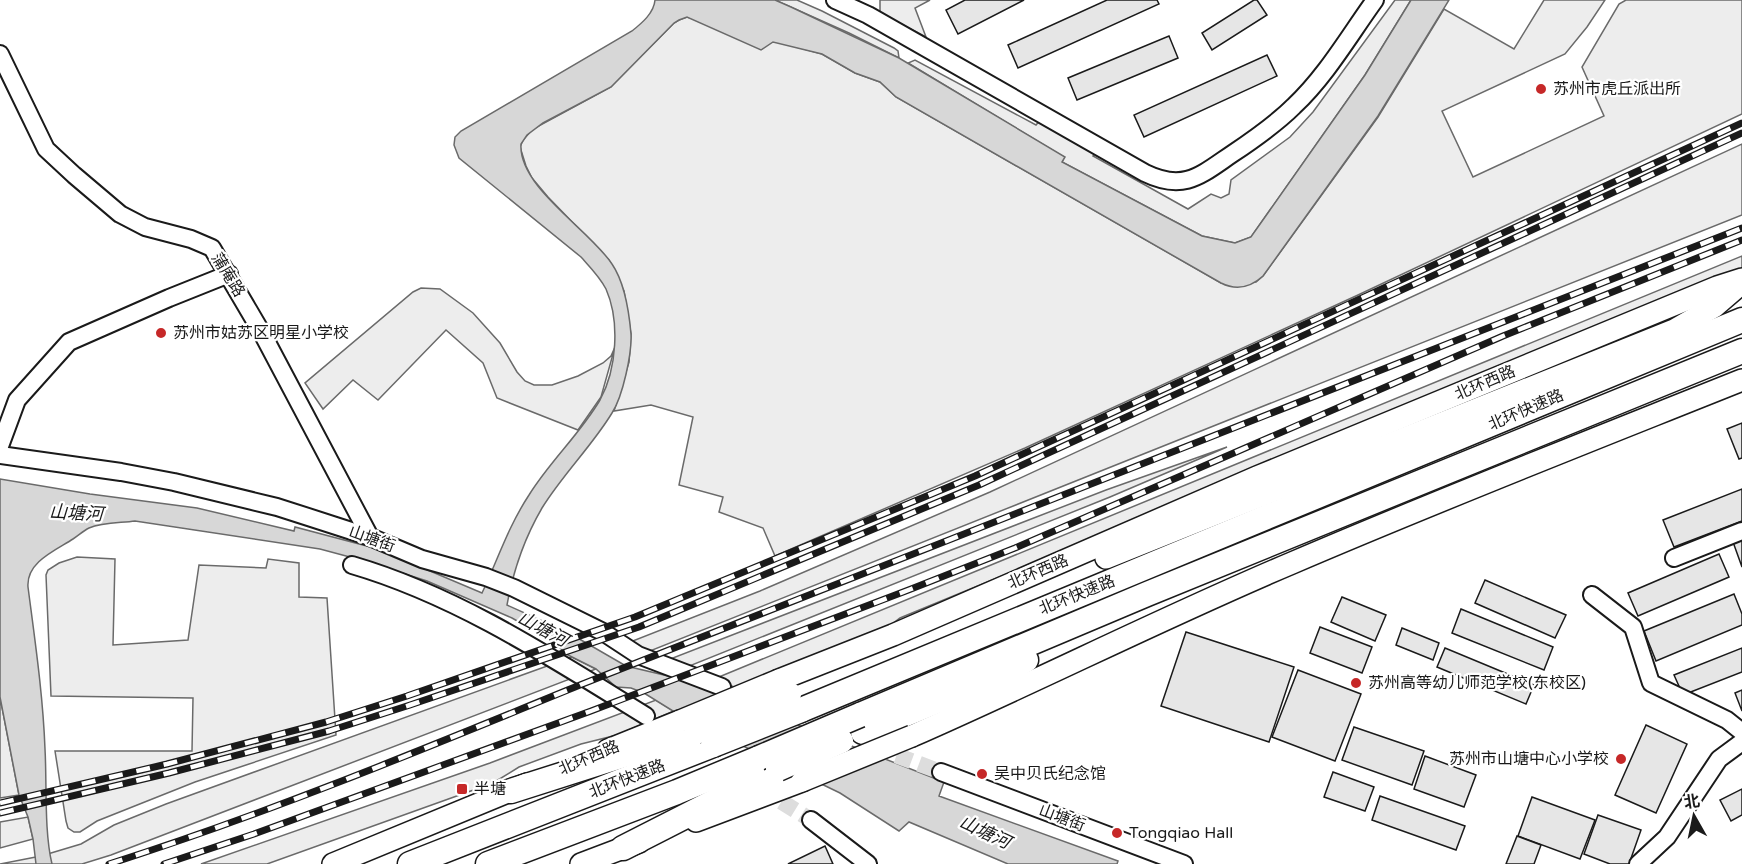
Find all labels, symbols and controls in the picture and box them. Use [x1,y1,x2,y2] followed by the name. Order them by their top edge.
[1553,79,1681,99] place label: 苏州市虎丘派出所
[1534,82,1548,96] marker: 苏州市虎丘派出所
[207,249,249,301] street label: 蒲庵路
[173,323,349,343] place label: 苏州市姑苏区明星小学校
[154,326,168,340] marker: 苏州市姑苏区明星小学校
[1452,361,1518,405] street label: 北环西路
[1485,385,1567,435] street label: 北环快速路
[48,501,107,526] water label: 山塘河
[346,521,398,557] street label: 山塘街
[1005,550,1071,594] street label: 北环西路
[1036,571,1118,619] street label: 北环快速路
[514,607,575,653] water label: 山塘河
[1368,673,1586,693] place label: 苏州高等幼儿师范学校(东校区)
[1349,676,1363,690] marker: 苏州高等幼儿师范学校(东校区)
[556,736,622,780] street label: 北环西路
[1449,749,1609,769] place label: 苏州市山塘中心小学校
[1614,752,1628,766] marker: 苏州市山塘中心小学校
[586,755,668,803] street label: 北环快速路
[994,764,1106,784] place label: 吴中贝氏纪念馆
[975,767,989,781] marker: 吴中贝氏纪念馆
[474,779,506,799] place label: 半塘
[455,782,469,796] marker: 半塘
[1664,786,1724,846] north arrow
[1682,791,1701,813] text: 北
[1036,800,1088,836] street label: 山塘街
[956,811,1017,855] water label: 山塘河
[1129,823,1233,843] place label: Tongqiao Hall
[1110,826,1124,840] marker: Tongqiao Hall

